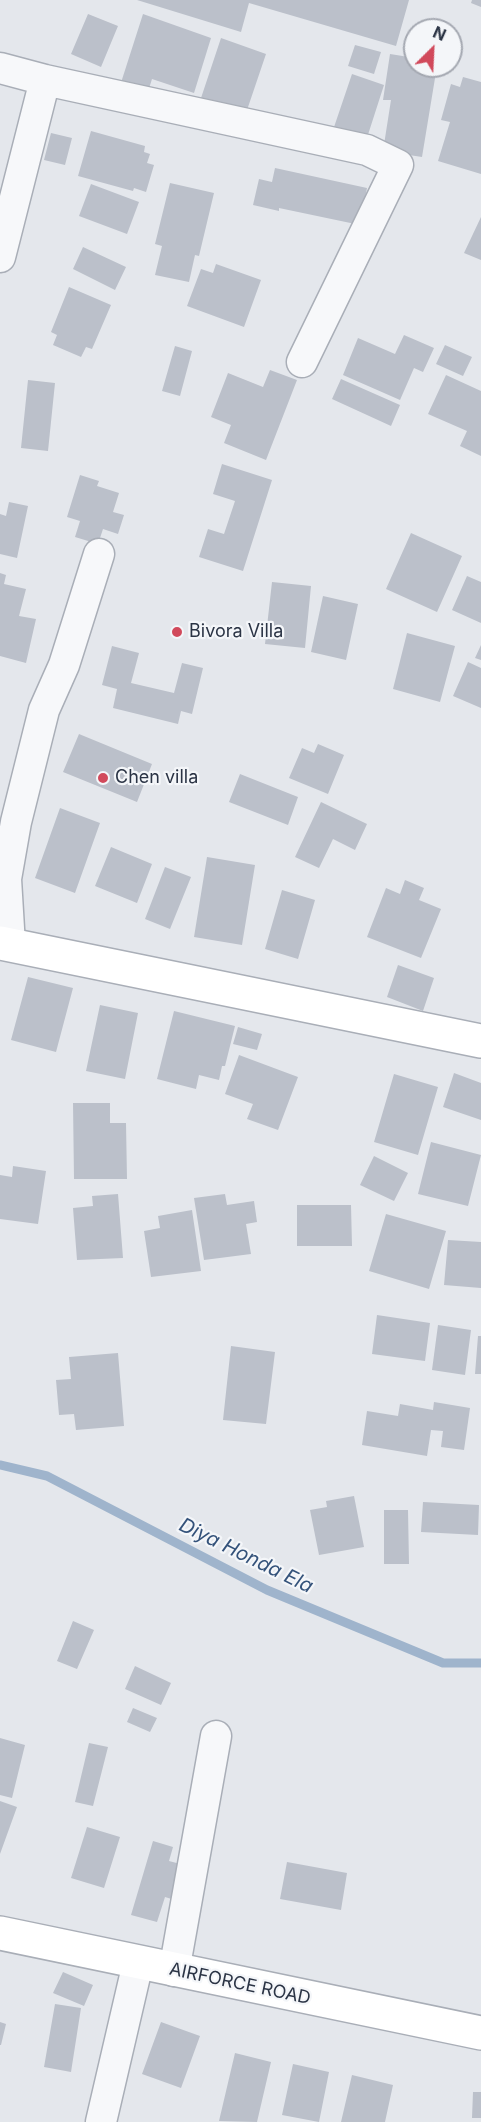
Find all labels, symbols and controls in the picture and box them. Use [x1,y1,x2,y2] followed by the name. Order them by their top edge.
[403,18,463,78] north arrow
[430,22,449,45] text: N
[189,621,283,643] place label: Bivora Villa
[170,625,184,639] marker: Bivora Villa
[115,767,198,789] place label: Chen villa
[96,771,110,785] marker: Chen villa
[175,1513,317,1599] water label: Diya Honda Ela
[167,1958,313,2010] street label: AIRFORCE ROAD

